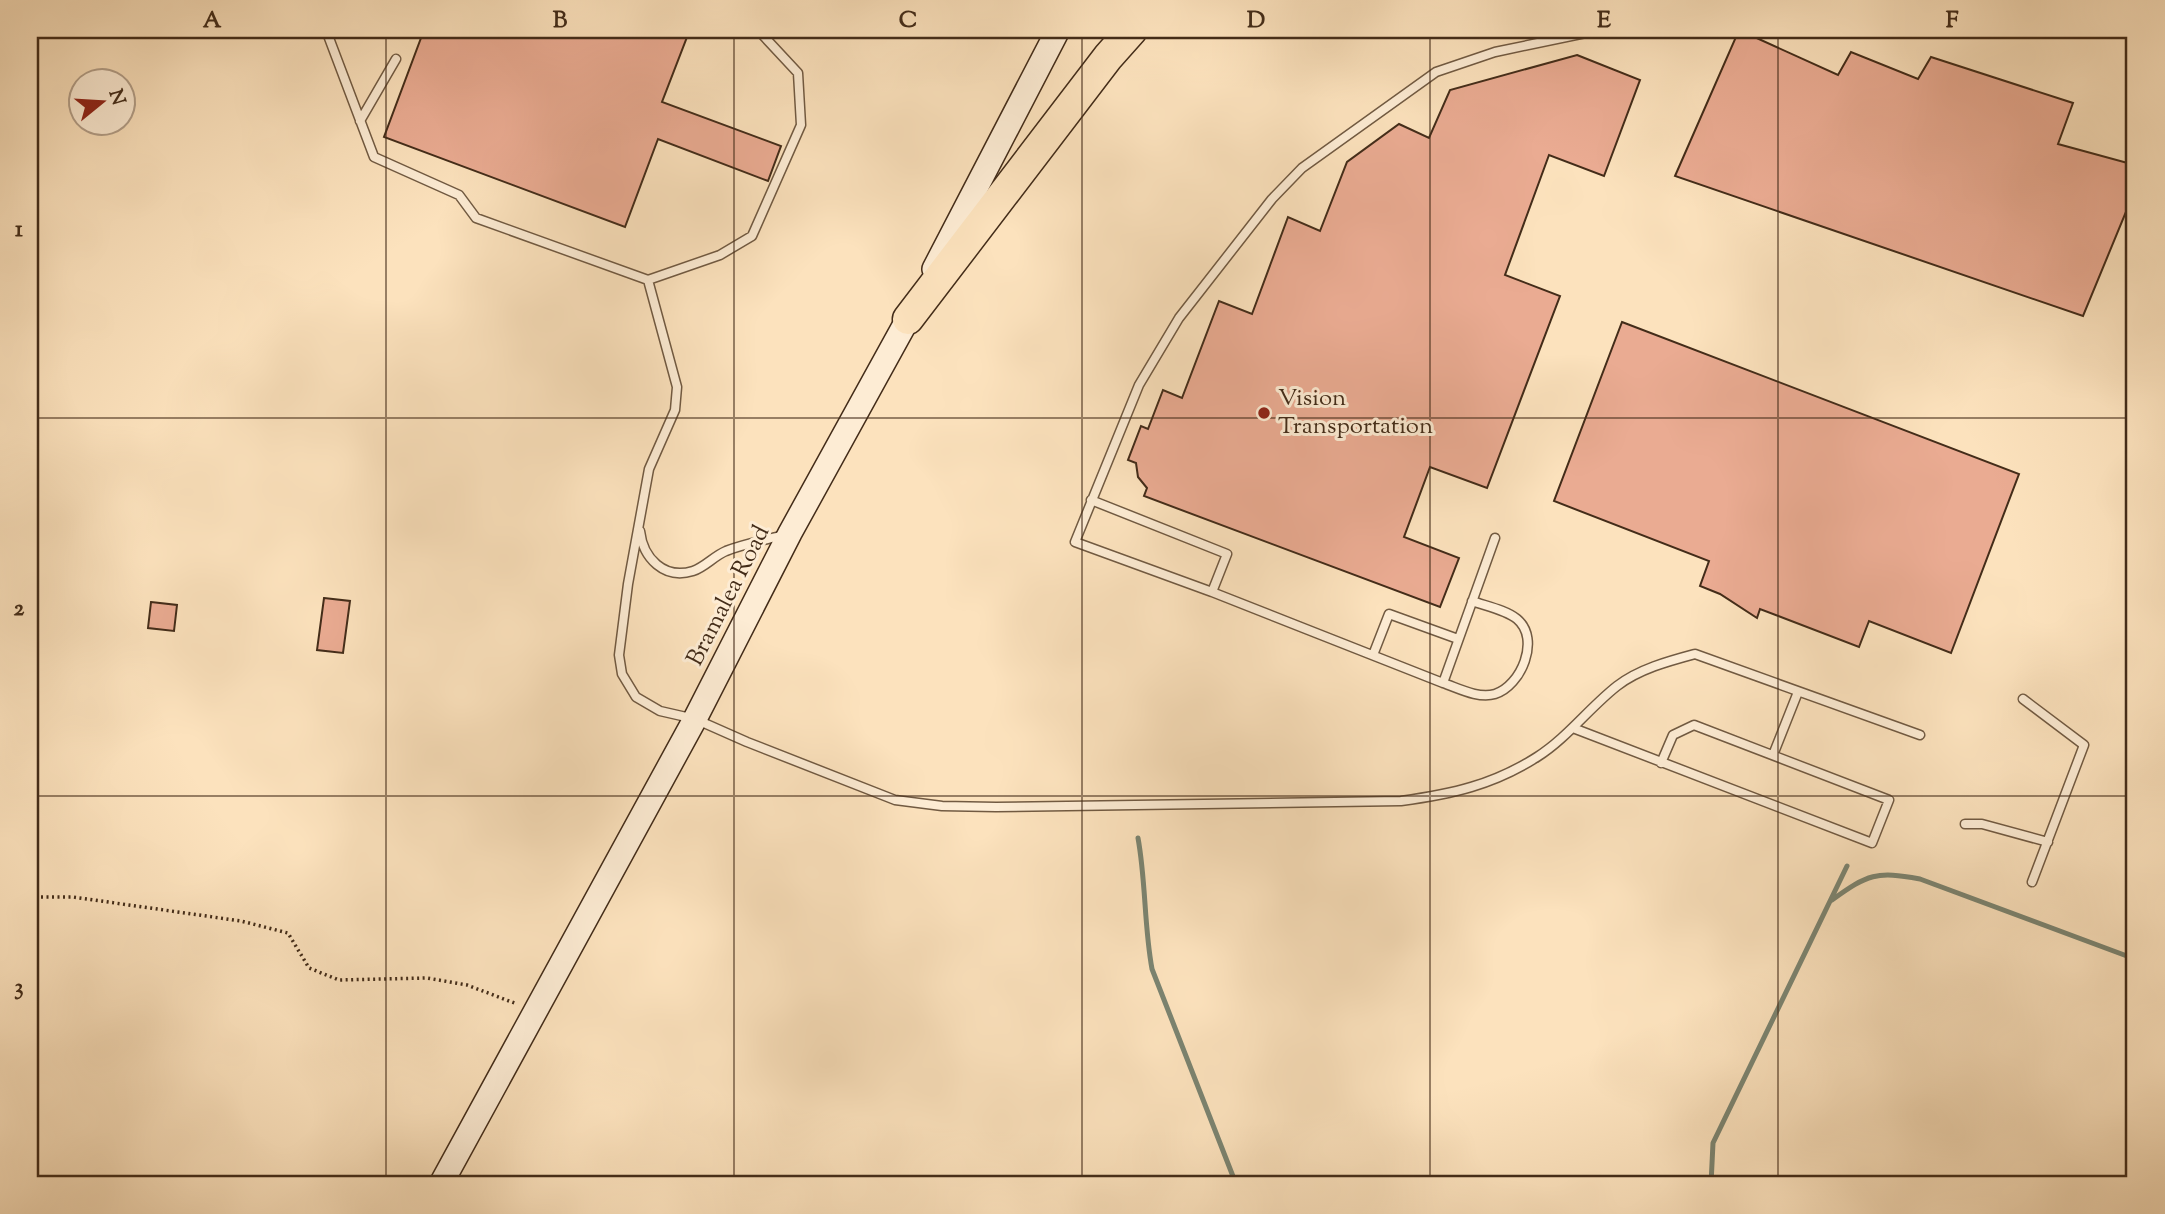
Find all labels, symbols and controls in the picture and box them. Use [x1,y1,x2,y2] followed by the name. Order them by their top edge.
[203,5,222,38] text: A
[553,5,568,38] text: B
[899,5,917,38] text: C
[1247,5,1265,38] text: D
[1597,5,1611,38] text: E
[1946,5,1959,38] text: F
[66,66,136,136] north arrow
[101,86,131,109] text: N
[15,214,23,247] text: 1
[1278,382,1433,444] place label: Vision Transportation
[1256,405,1272,421] marker: Vision Transportation
[679,519,779,672] street label: Bramalea Road
[14,593,25,626] text: 2
[14,972,24,1005] text: 3

